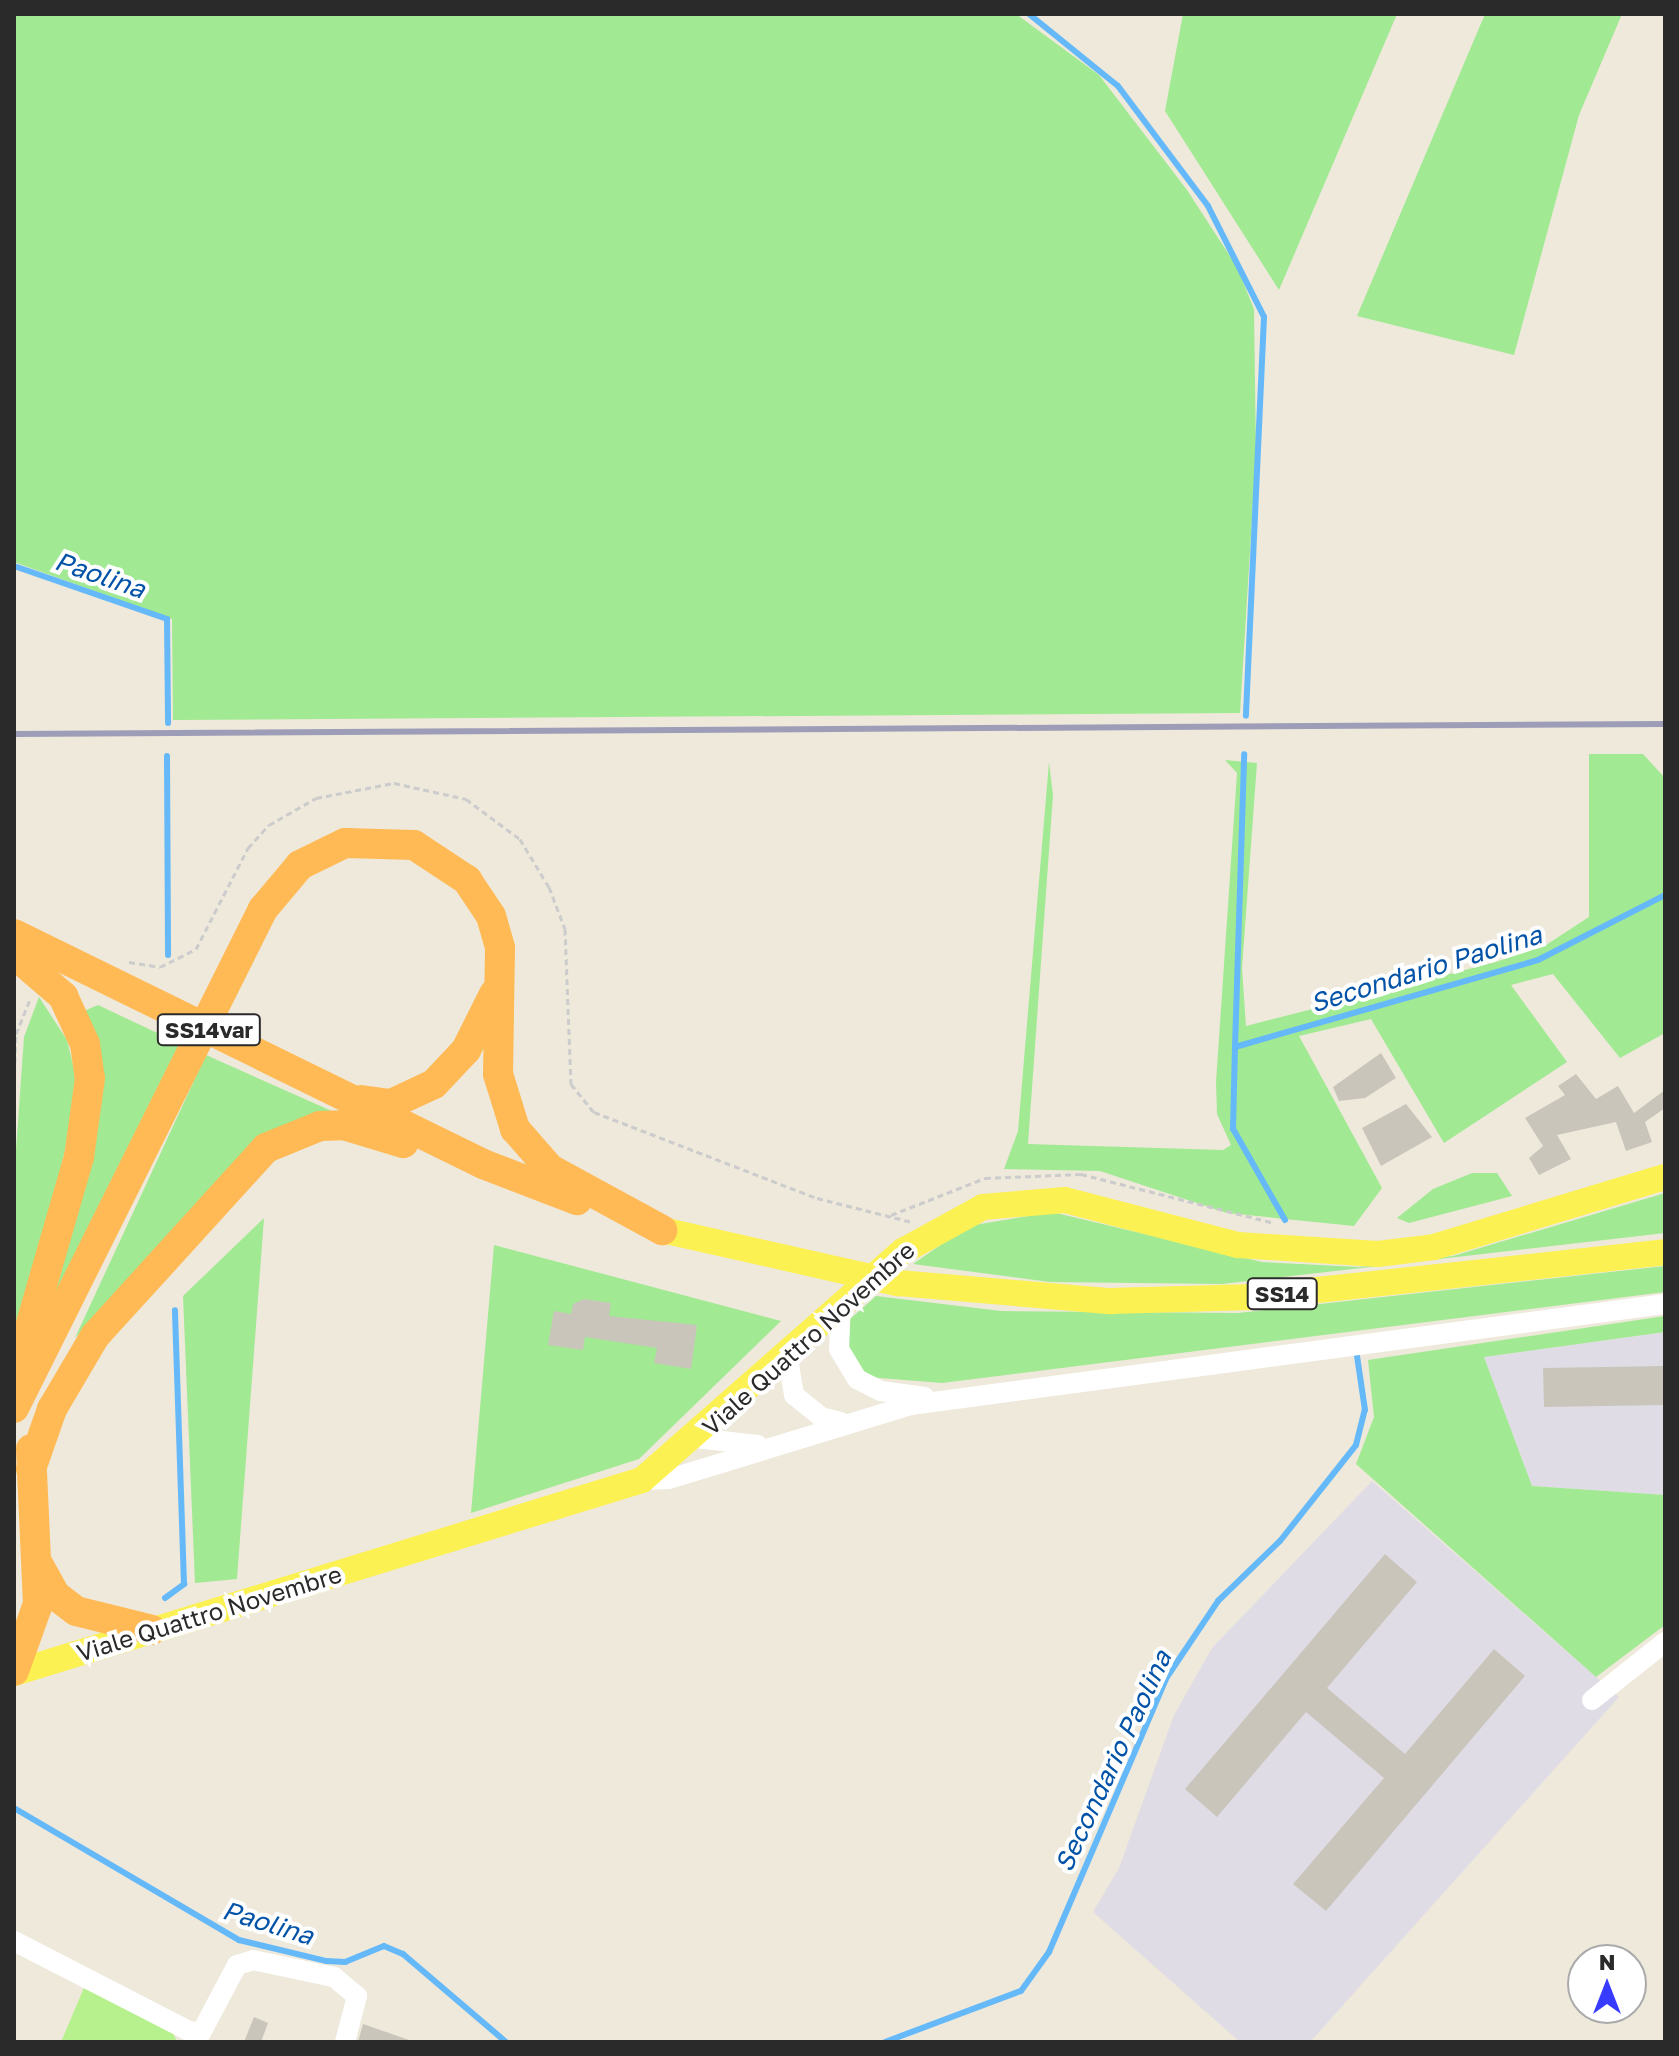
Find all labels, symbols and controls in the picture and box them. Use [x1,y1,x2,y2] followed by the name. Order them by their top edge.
[51,545,149,605] water label: Paolina
[1306,919,1546,1019] water label: Secondario Paolina
[155,1012,263,1048] road number: SS14var
[696,1235,920,1441] street label: Viale Quattro Novembre
[1246,1276,1318,1312] road number: SS14
[73,1559,345,1667] street label: Viale Quattro Novembre
[1048,1645,1178,1877] water label: Secondario Paolina
[219,1894,317,1952] water label: Paolina
[1567,1944,1647,2024] north arrow
[1599,1948,1615,1975] text: N

